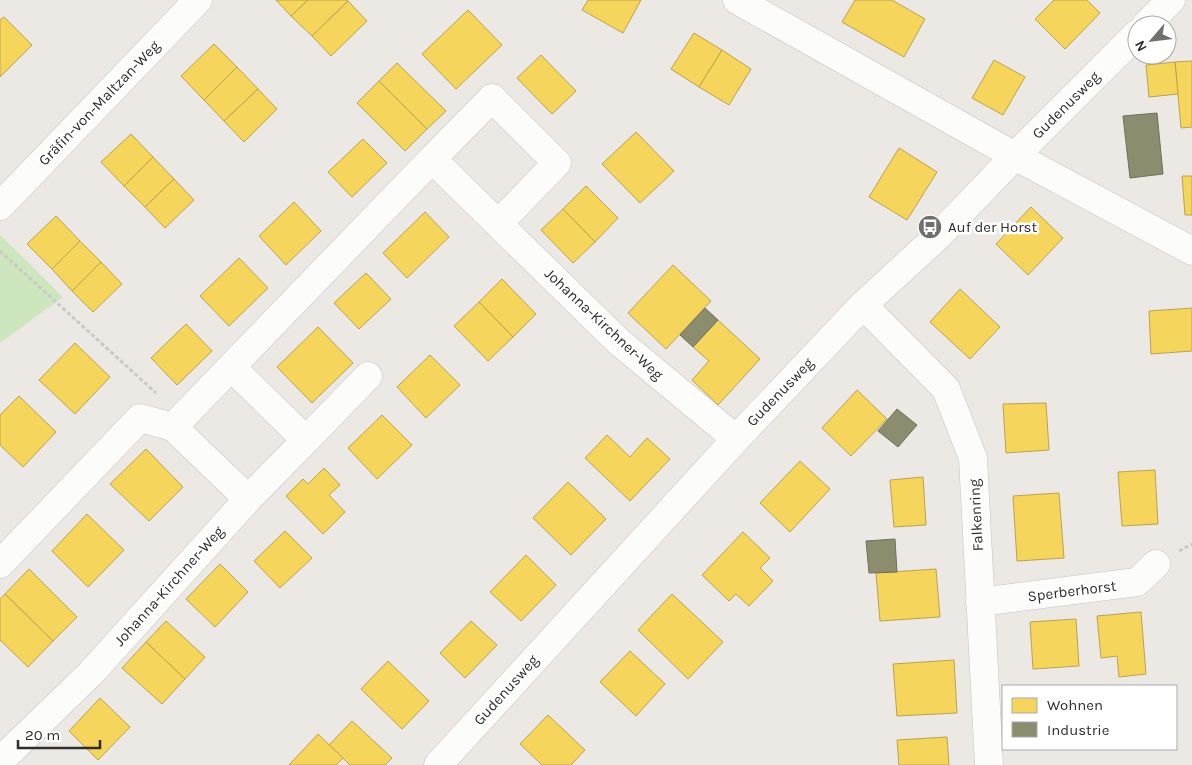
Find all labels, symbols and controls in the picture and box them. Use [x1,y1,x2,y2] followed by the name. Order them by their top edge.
[1127,15,1177,65] north arrow
[35,36,164,169] street label: Gräfin-von-Maltzan-Weg
[1131,37,1151,54] text: N
[1028,67,1104,143] street label: Gudenusweg
[917,214,943,240] bus stop icon: Auf der Horst
[948,218,1038,236] place label: Auf der Horst
[541,264,667,384] street label: Johanna-Kirchner-Weg
[743,354,818,430] street label: Gudenusweg
[965,478,987,552] street label: Falkenring
[110,522,228,650] street label: Johanna-Kirchner-Weg
[1027,577,1118,605] street label: Sperberhorst
[470,651,543,729] street label: Gudenusweg
[1002,685,1177,750] legend
[1047,696,1103,714] text: Wohnen
[18,718,100,750] scale bar
[1047,721,1109,739] text: Industrie
[25,726,60,744] text: 20 m

